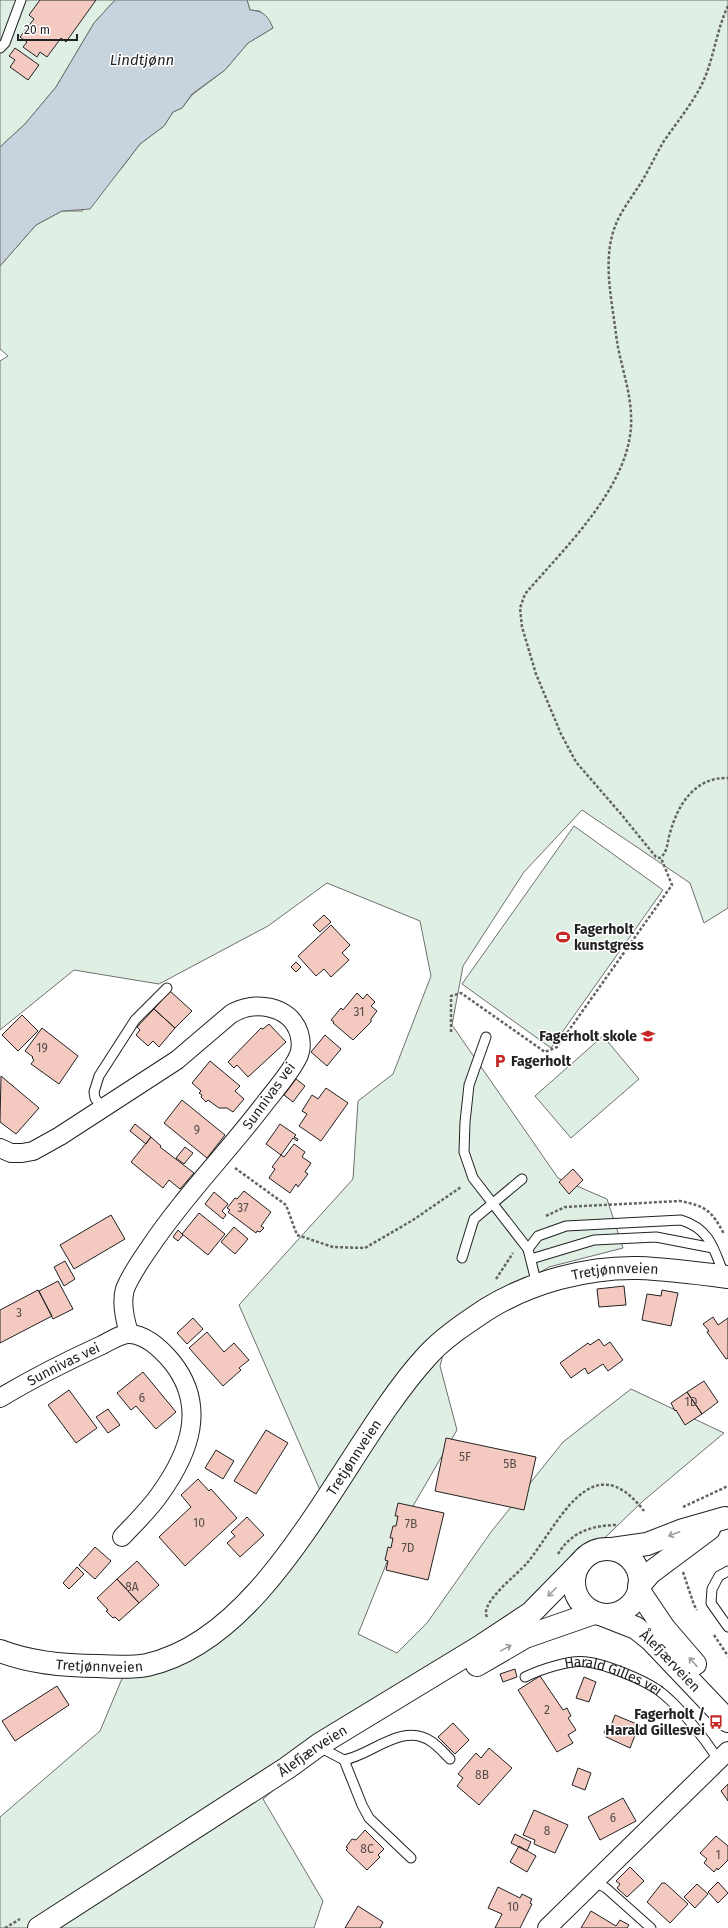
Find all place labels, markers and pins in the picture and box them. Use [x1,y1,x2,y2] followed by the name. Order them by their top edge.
[574,921,644,954] place label: Fagerholt kunstgress
[555,929,571,945] sports icon: Fagerholt kunstgress
[539,1028,637,1045] place label: Fagerholt skole
[640,1028,656,1044] school or university icon: Fagerholt skole
[492,1053,508,1069] parking icon: Fagerholt
[511,1053,572,1070] place label: Fagerholt
[605,1706,705,1739] place label: Fagerholt / Harald Gillesvei
[708,1714,724,1730] bus stop icon: Fagerholt / Harald Gillesvei

